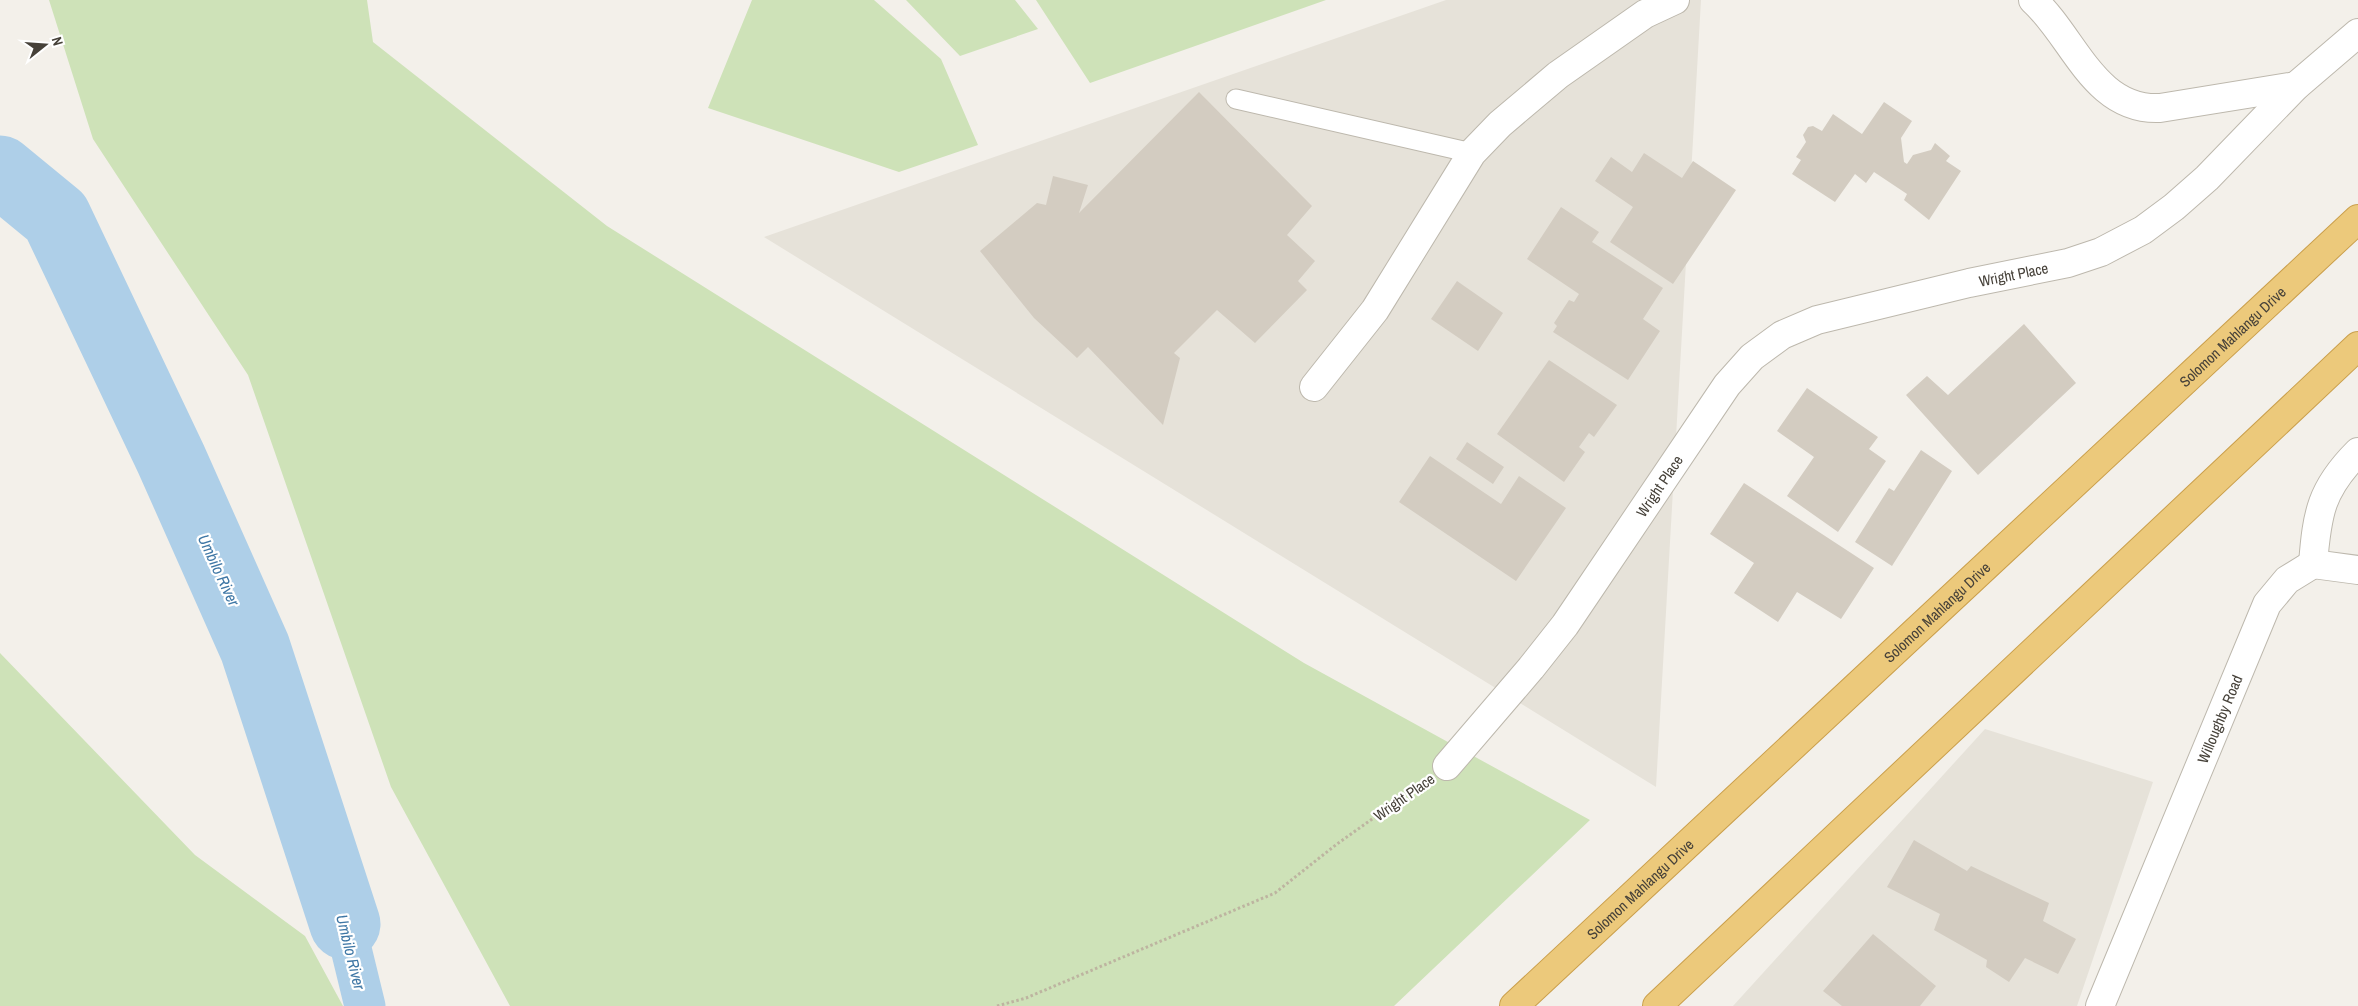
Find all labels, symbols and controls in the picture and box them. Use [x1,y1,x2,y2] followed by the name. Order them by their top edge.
[20,20,70,70] north arrow
[48,35,67,48] text: N
[1977,257,2050,291] street label: Wright Place
[2174,281,2290,391] street label: Solomon Mahlangu Drive
[1631,451,1687,521] street label: Wright Place
[193,531,245,610] water label: Umbilo River
[1879,557,1995,667] street label: Solomon Mahlangu Drive
[2192,671,2247,766] street label: Willoughby Road
[1369,768,1439,826] street label: Wright Place
[1582,834,1698,944] street label: Solomon Mahlangu Drive
[331,912,371,992] water label: Umbilo River

